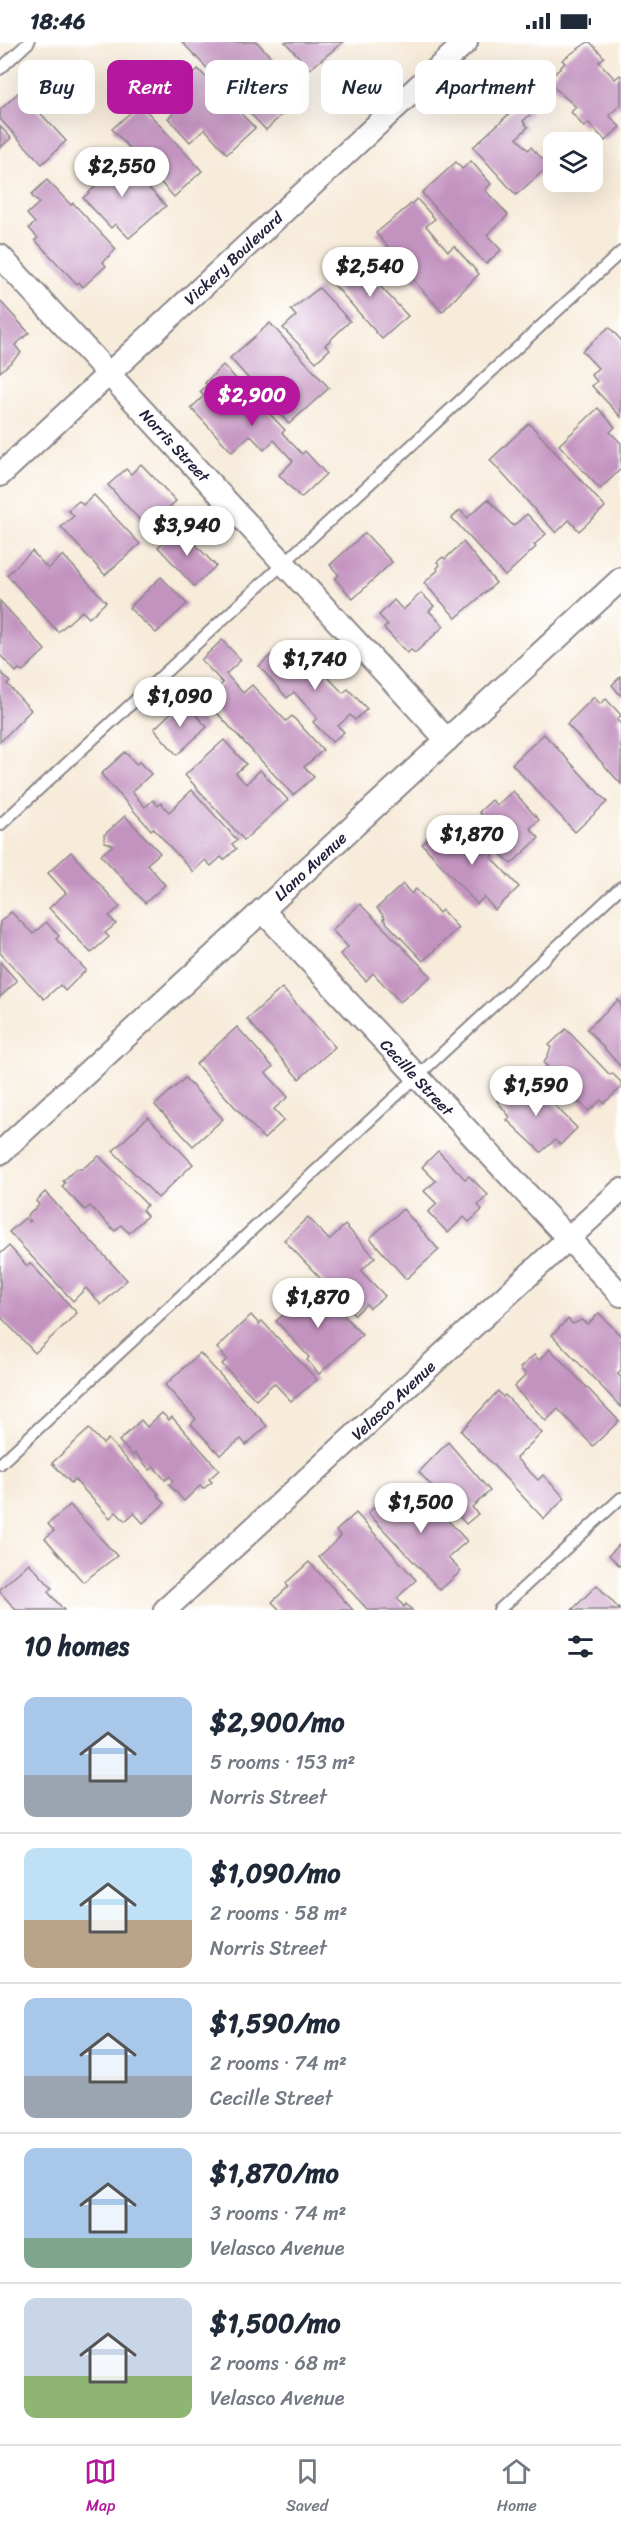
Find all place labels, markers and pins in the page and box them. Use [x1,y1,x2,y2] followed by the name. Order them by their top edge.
[73,147,171,198] pin: $2,550
[321,247,419,298] pin: $2,540
[203,376,301,427] pin: $2,900
[138,506,236,557] pin: $3,940
[266,640,364,691] pin: $1,740
[131,677,229,728] pin: $1,090
[423,815,521,866] pin: $1,870
[487,1066,585,1117] pin: $1,590
[269,1278,367,1329] pin: $1,870
[372,1483,470,1534] pin: $1,500

